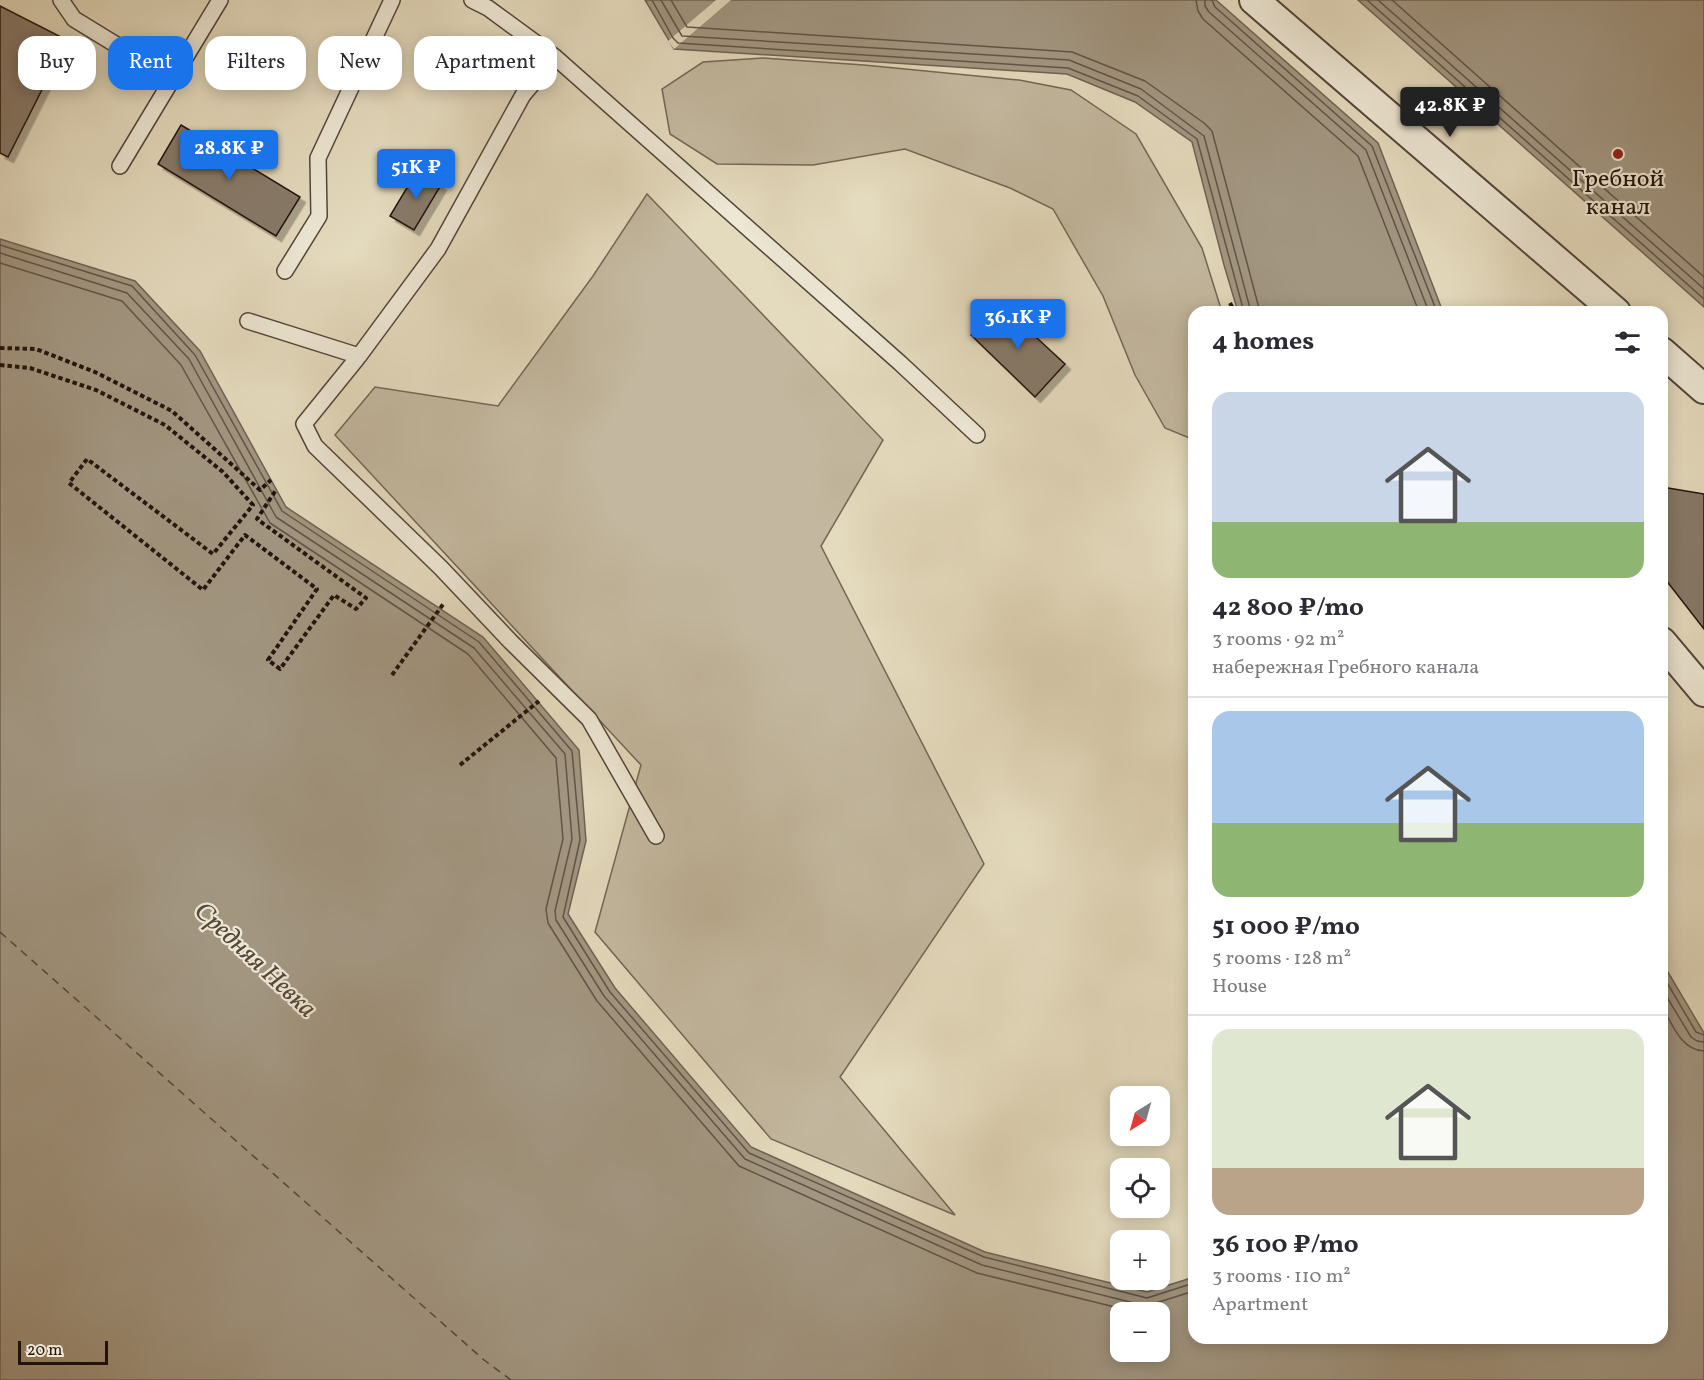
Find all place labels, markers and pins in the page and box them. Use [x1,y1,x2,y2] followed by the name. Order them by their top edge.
[1395,87,1505,138] pin: 42.8K ₽
[174,130,284,181] pin: 28.8K ₽
[1611,147,1625,161] marker: Гребной канал
[374,149,458,200] pin: 51K ₽
[1572,163,1664,225] place label: Гребной канал
[963,299,1073,350] pin: 36.1K ₽

